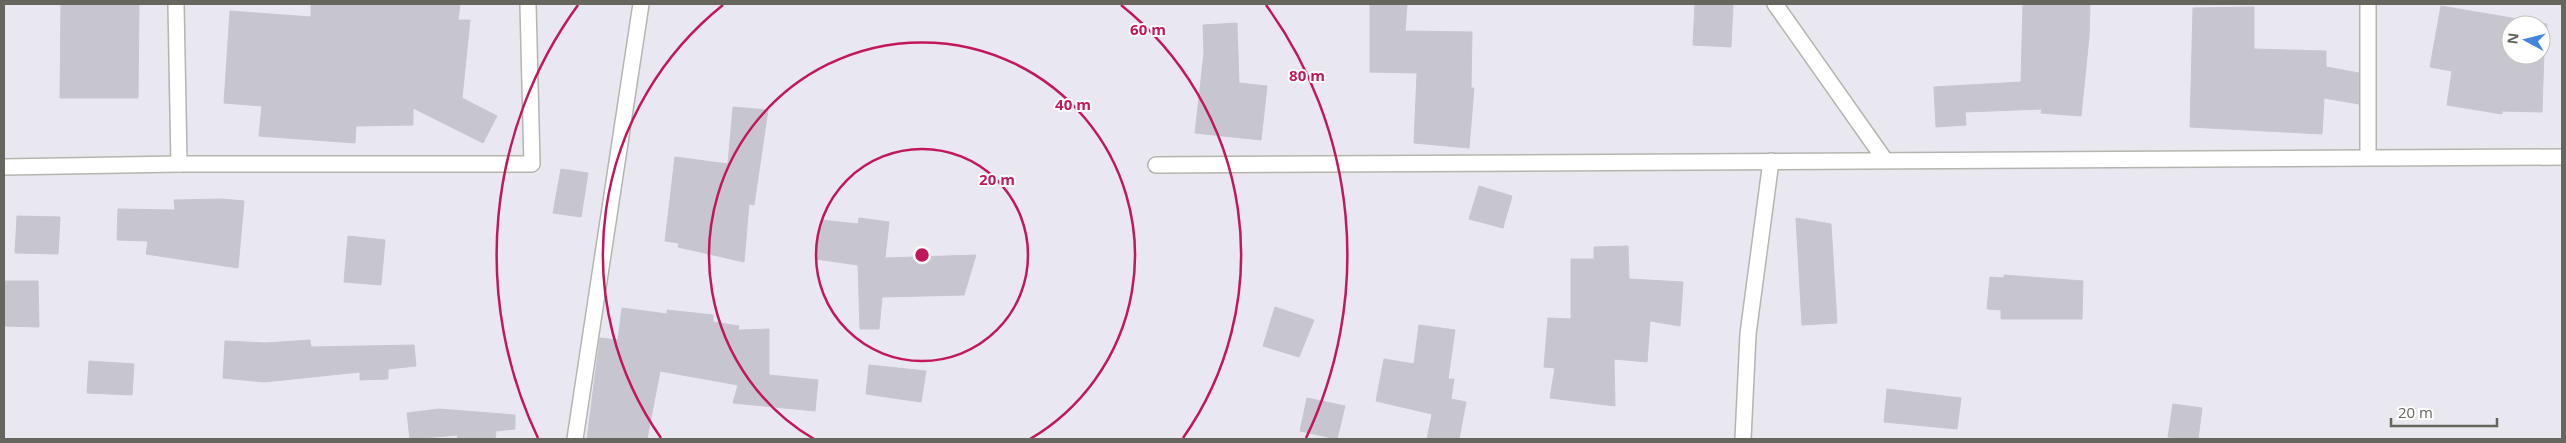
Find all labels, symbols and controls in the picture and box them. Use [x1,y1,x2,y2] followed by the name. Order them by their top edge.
[2501,15,2551,65] north arrow
[1130,19,1166,39] text: 60 m
[2502,32,2523,45] text: N
[1289,65,1325,85] text: 80 m
[1055,94,1091,114] text: 40 m
[979,169,1015,189] text: 20 m
[913,246,931,264] centre of rings
[2391,396,2497,428] scale bar
[2398,402,2433,422] text: 20 m

